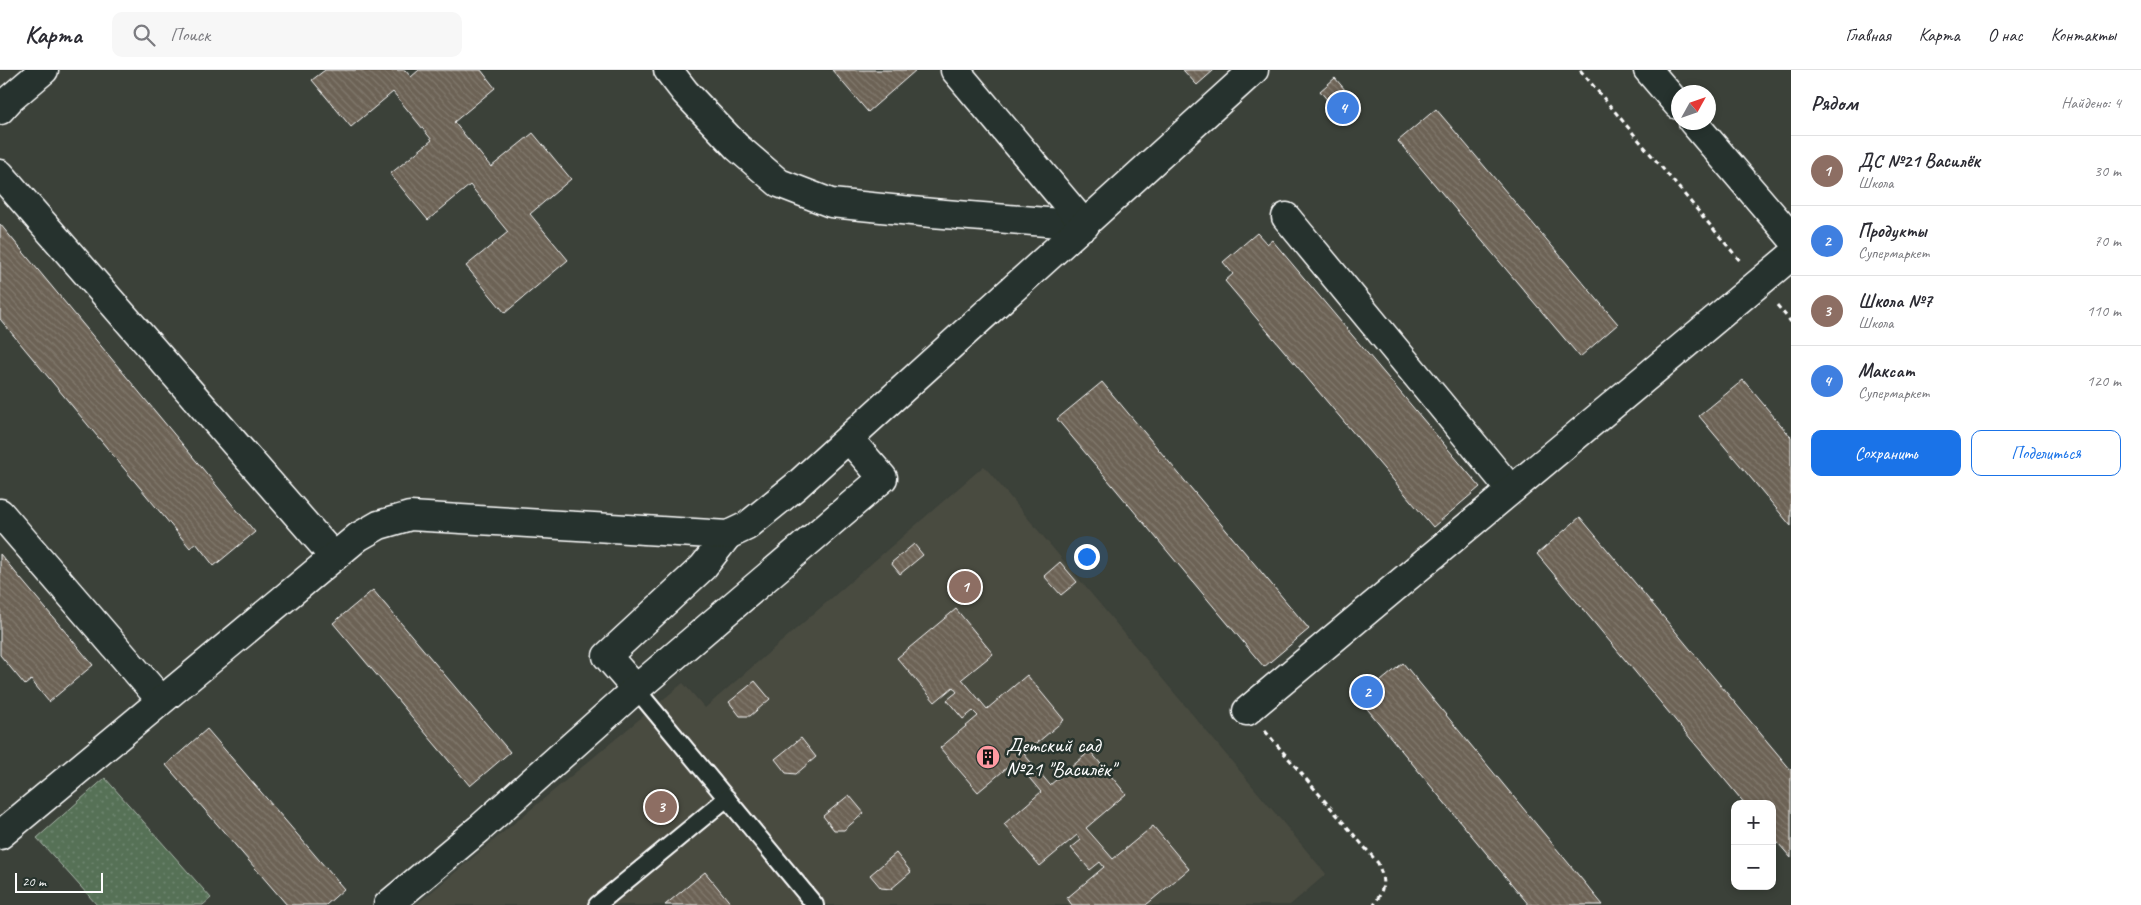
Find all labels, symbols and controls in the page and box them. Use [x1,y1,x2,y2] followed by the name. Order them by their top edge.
[112,12,462,57] search box
[25,20,82,50] text: Карта
[130,21,158,49] icon: search
[170,23,210,47] text: Поиск
[1846,24,1891,46] text: Главная
[1919,24,1960,46] text: Карта
[1988,24,2023,46] text: О нас
[2051,24,2116,46] text: Контакты
[1671,85,1716,130] north arrow
[1327,89,1359,127] pin: 4
[1811,90,1858,116] text: Рядом
[2061,93,2121,113] text: Найдено: 4
[1858,149,1980,173] text: ДС №21 Василёк
[1823,161,1831,181] text: 1
[2094,161,2121,181] text: 30 m
[1858,173,1893,193] text: Школа
[1858,219,1927,243] text: Продукты
[1823,231,1831,251] text: 2
[2094,231,2121,251] text: 70 m
[1858,243,1929,263] text: Супермаркет
[1858,289,1932,313] text: Школа №7
[1823,301,1831,321] text: 3
[2087,301,2121,321] text: 110 m
[1858,313,1893,333] text: Школа
[1858,359,1915,383] text: Максат
[1823,371,1831,391] text: 4
[2087,371,2121,391] text: 120 m
[1858,383,1929,403] text: Супермаркет
[1811,430,1961,476] button: Сохранить
[1971,430,2121,476] button: Поделиться
[1074,544,1100,570] your location
[949,568,981,606] pin: 1
[1351,673,1383,711] pin: 2
[1006,732,1119,782] place label: Детский сад №21 "Василёк"
[975,744,1001,770] building icon: Детский сад №21 "Василёк"
[645,788,677,826] pin: 3
[1731,800,1776,890] map controls
[1731,800,1776,845] button: +
[1731,845,1776,890] button: −
[15,870,102,893] scale bar
[22,873,46,890] text: 20 m

